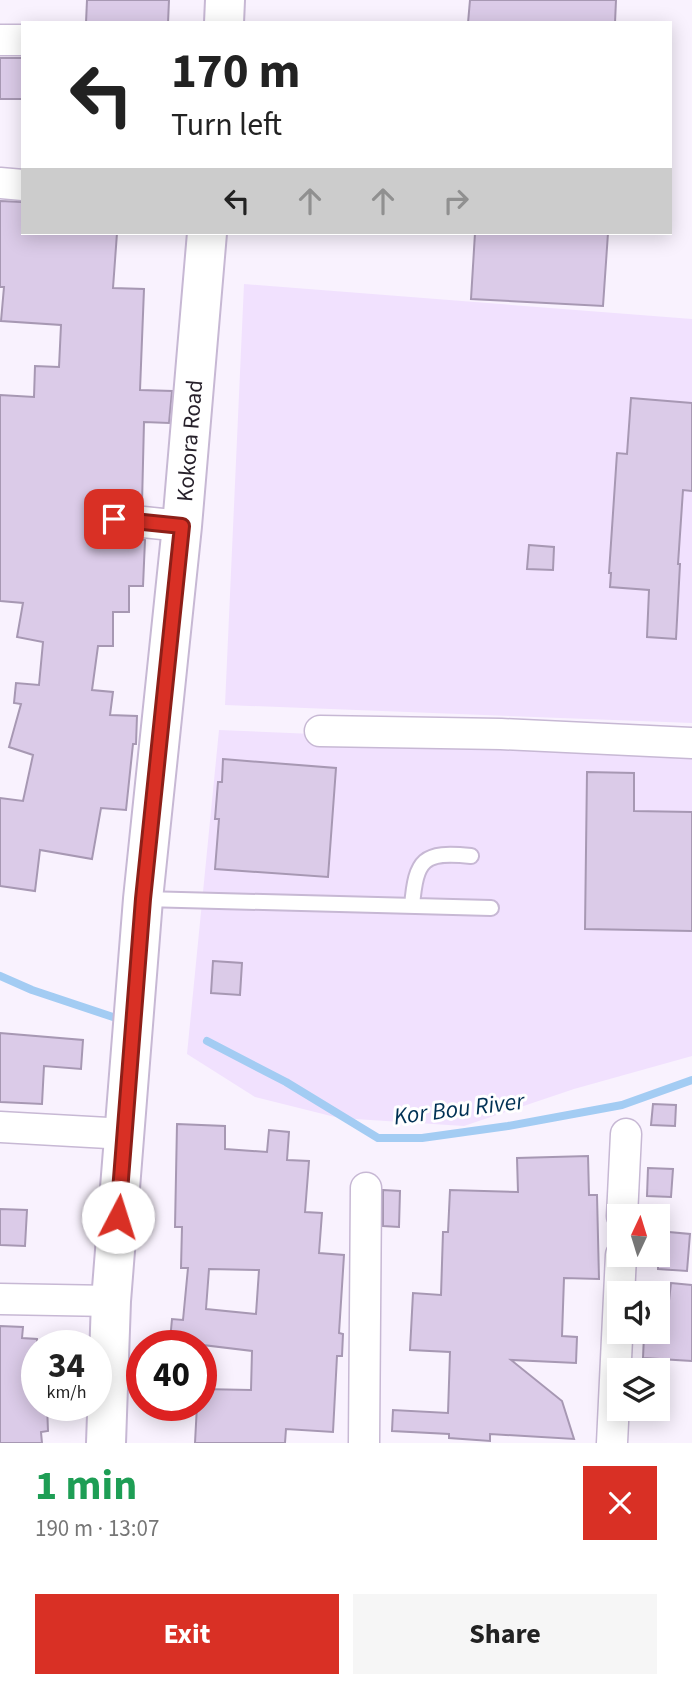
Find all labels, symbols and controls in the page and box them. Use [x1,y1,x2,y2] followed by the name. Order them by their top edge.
[171,37,300,107] text: 170 m
[56,49,147,140] icon: left
[171,102,282,148] text: Turn left
[218,182,256,220] icon: left
[291,182,329,220] icon: ahead
[364,182,402,220] icon: ahead
[437,182,475,220] icon: right
[168,378,211,503] street label: Kokora Road
[84,489,144,549] pin
[95,500,133,538] icon: arrive
[392,1083,528,1134] water label: Kor Bou River
[81,1180,155,1254] position arrow
[607,1204,670,1267] north arrow
[607,1204,670,1421] map controls
[607,1281,670,1344] button: sound
[126,1330,217,1421] speed limit sign: 40
[48,1341,85,1391] text: 34
[607,1358,670,1421] button: layers
[47,1380,86,1405] text: km/h
[35,1456,137,1516] text: 1 min
[583,1466,657,1540] button: close
[35,1512,159,1545] text: 190 m · 13:07
[35,1594,339,1674] button: Exit
[353,1594,657,1674] button: Share

